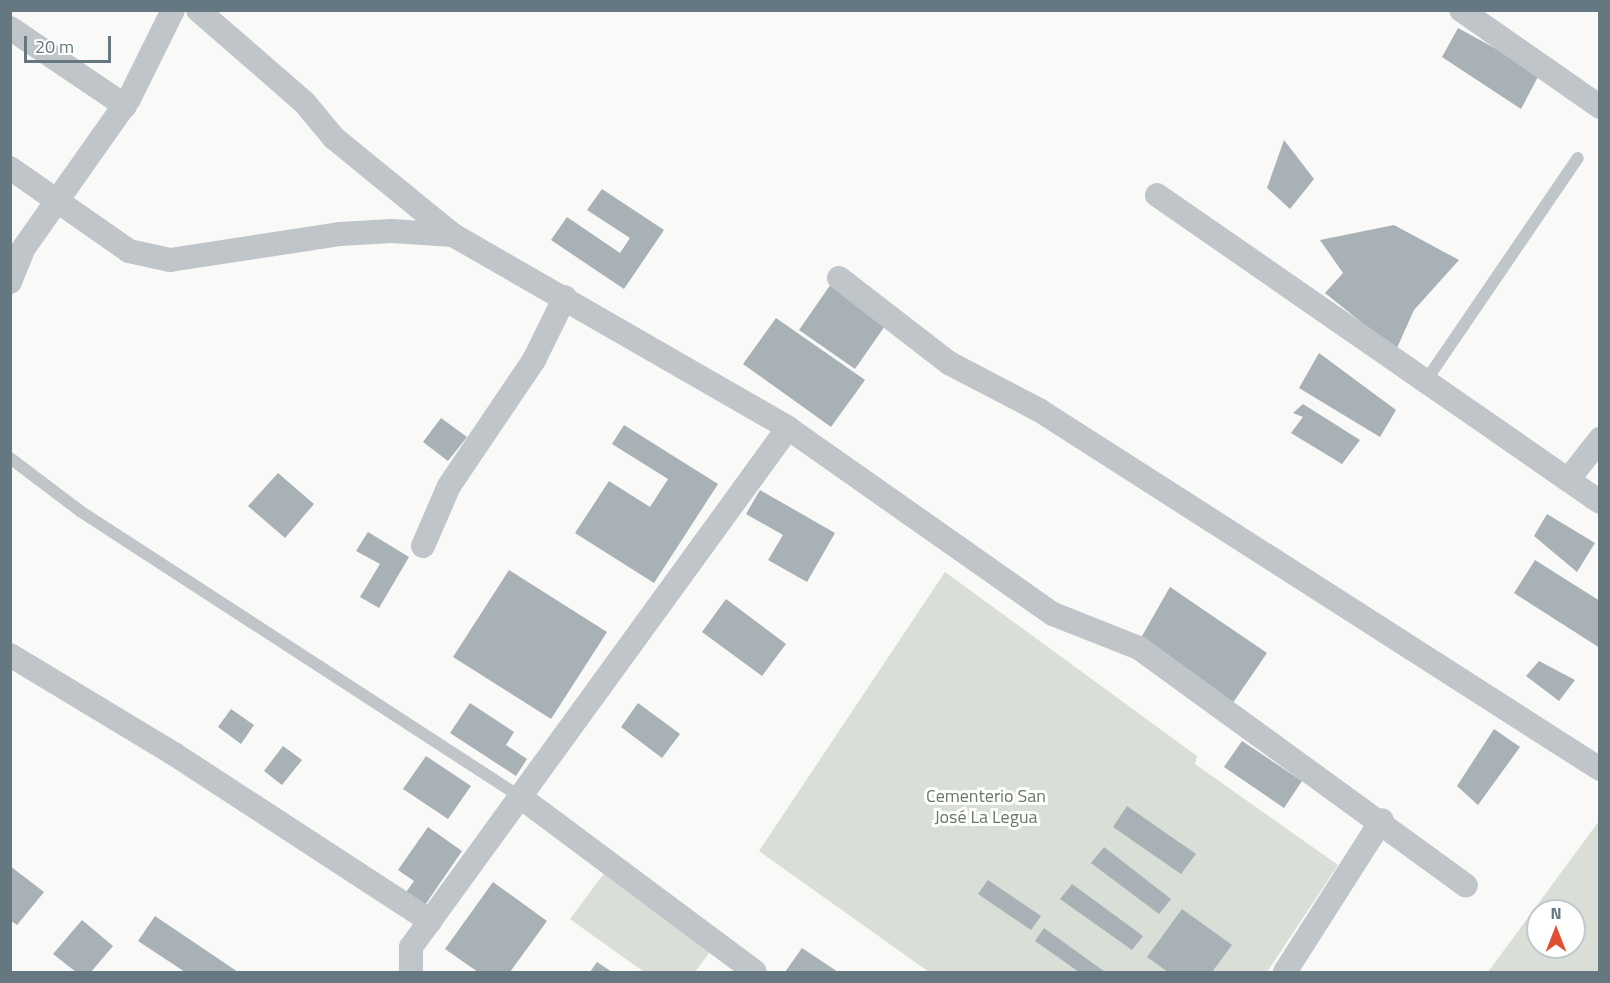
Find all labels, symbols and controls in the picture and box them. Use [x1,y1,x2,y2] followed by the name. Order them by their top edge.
[27,24,114,62] scale bar
[35,33,74,60] text: 20 m
[926,786,1046,828] park label: Cementerio San José La Legua
[1526,899,1586,959] north arrow
[1550,901,1562,925] text: N

